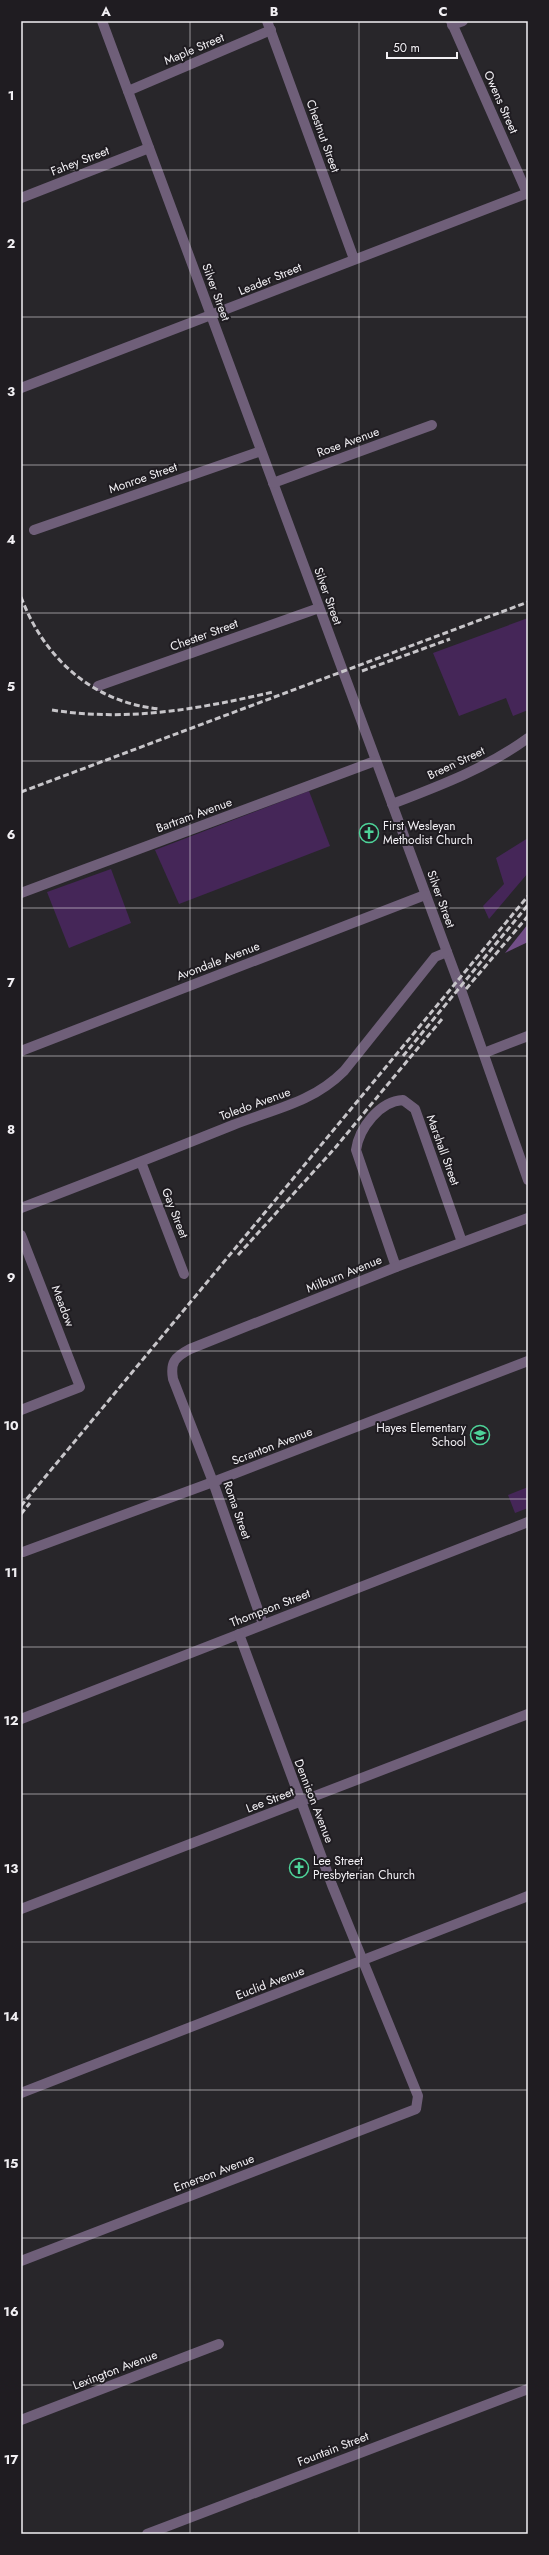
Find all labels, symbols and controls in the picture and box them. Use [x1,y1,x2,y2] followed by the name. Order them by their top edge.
[100,2,111,21] text: A
[270,2,279,21] text: B
[438,2,448,21] text: C
[161,28,227,70] street label: Maple Street
[387,34,457,60] scale bar
[393,39,420,57] text: 50 m
[479,68,523,136] street label: Owens Street
[8,86,14,105] text: 1
[302,97,345,175] street label: Chestnut Street
[48,142,112,180] street label: Fahey Street
[7,234,15,253] text: 2
[236,258,304,300] street label: Leader Street
[197,261,235,323] street label: Silver Street
[7,382,15,401] text: 3
[314,422,382,462] street label: Rose Avenue
[106,458,180,498] street label: Monroe Street
[6,530,16,549] text: 4
[309,565,347,627] street label: Silver Street
[168,614,241,656] street label: Chester Street
[7,677,15,696] text: 5
[424,742,488,784] street label: Breen Street
[153,793,235,837] street label: Bartram Avenue
[383,817,473,849] place label: First Wesleyan Methodist Church
[358,822,380,844] church icon: First Wesleyan Methodist Church
[7,825,16,844] text: 6
[422,868,460,930] street label: Silver Street
[174,937,262,985] street label: Avondale Avenue
[7,973,15,992] text: 7
[217,1083,293,1125] street label: Toledo Avenue
[422,1112,464,1188] street label: Marshall Street
[7,1120,15,1139] text: 8
[157,1185,193,1241] street label: Gay Street
[303,1251,385,1297] street label: Milburn Avenue
[7,1268,16,1287] text: 9
[47,1283,79,1330] street label: Meadow
[3,1416,19,1435] text: 10
[376,1419,467,1451] place label: Hayes Elementary School
[229,1422,315,1470] street label: Scranton Avenue
[469,1424,491,1446] school or university icon: Hayes Elementary School
[219,1478,255,1542] street label: Roma Street
[4,1563,18,1582] text: 11
[227,1584,313,1632] street label: Thompson Street
[3,1711,19,1730] text: 12
[290,1756,338,1846] street label: Dennison Avenue
[243,1783,297,1817] street label: Lee Street
[313,1852,415,1884] place label: Lee Street Presbyterian Church
[288,1857,310,1879] church icon: Lee Street Presbyterian Church
[4,1859,18,1878] text: 13
[233,1962,307,2004] street label: Euclid Avenue
[3,2007,19,2026] text: 14
[171,2149,257,2197] street label: Emerson Avenue
[3,2154,19,2173] text: 15
[3,2302,19,2321] text: 16
[70,2346,160,2394] street label: Lexington Avenue
[295,2427,371,2471] street label: Fountain Street
[4,2450,18,2469] text: 17

